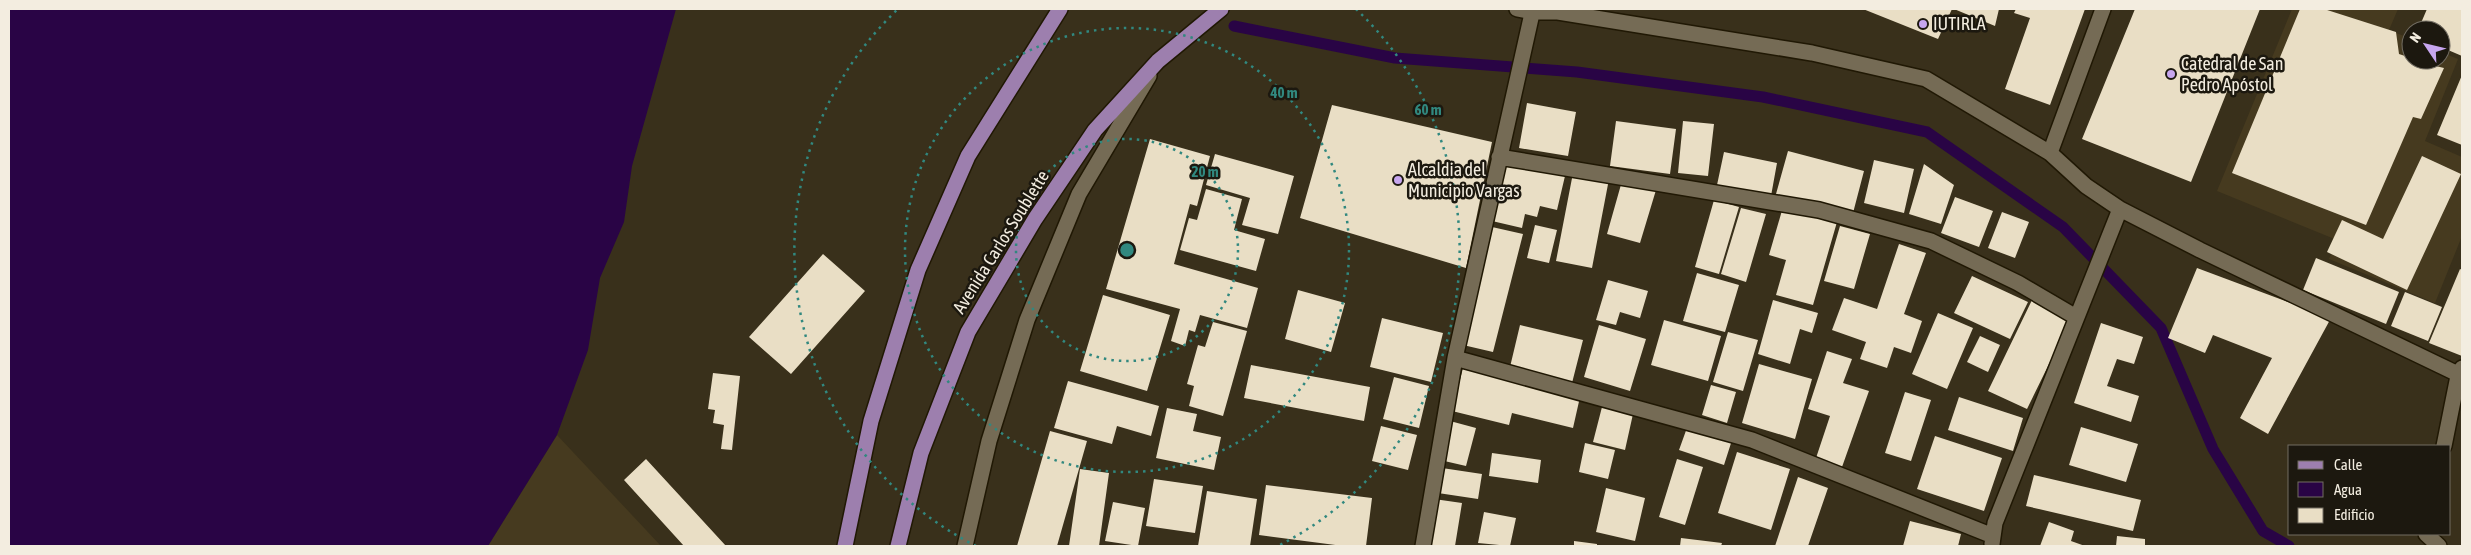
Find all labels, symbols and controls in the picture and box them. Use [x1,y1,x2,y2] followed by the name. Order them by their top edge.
[1933,13,1986,34] place label: IUTIRLA
[1917,18,1929,30] marker: IUTIRLA
[2401,20,2451,70] north arrow
[2406,30,2424,46] text: N
[2181,53,2283,95] place label: Catedral de San Pedro Apóstol
[2165,68,2177,80] marker: Catedral de San Pedro Apóstol
[1270,84,1298,101] text: 40 m
[1415,101,1442,118] text: 60 m
[1408,159,1520,201] place label: Alcaldia del Municipio Vargas
[1192,163,1219,180] text: 20 m
[948,166,1053,317] street label: Avenida Carlos Soublette
[1392,174,1404,186] marker: Alcaldia del Municipio Vargas
[1118,241,1136,259] centre of rings
[2288,445,2451,535] legend
[2334,456,2363,473] text: Calle
[2334,481,2362,498] text: Agua
[2334,506,2375,523] text: Edificio

